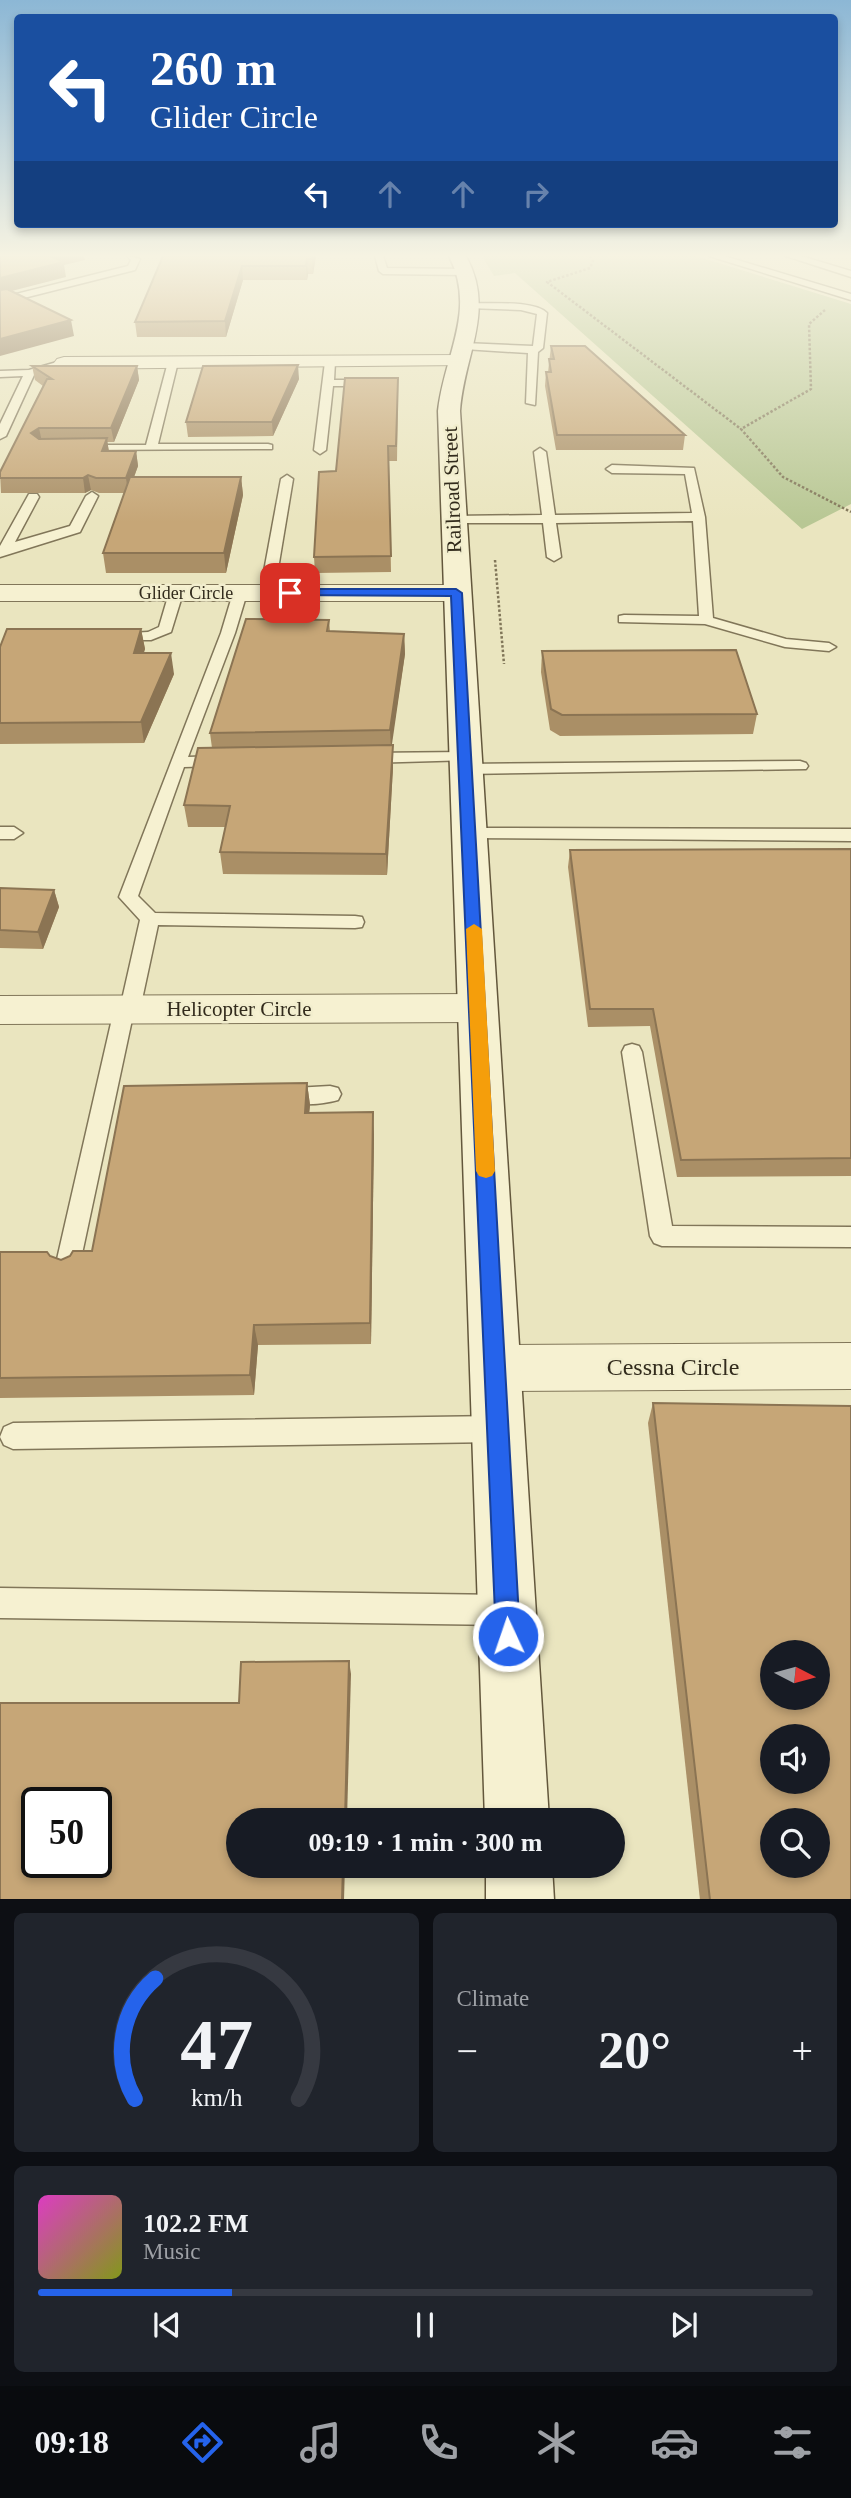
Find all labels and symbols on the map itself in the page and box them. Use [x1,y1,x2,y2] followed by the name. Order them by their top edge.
[438,426,466,554] street label: Railroad Street
[260,563,320,623] pin
[139,583,233,603] street label: Glider Circle
[166,997,312,1021] street label: Helicopter Circle
[607,1354,739,1380] street label: Cessna Circle
[471,1599,545,1673] position arrow
[760,1640,830,1710] north arrow
[21,1787,112,1878] speed limit sign: 50

